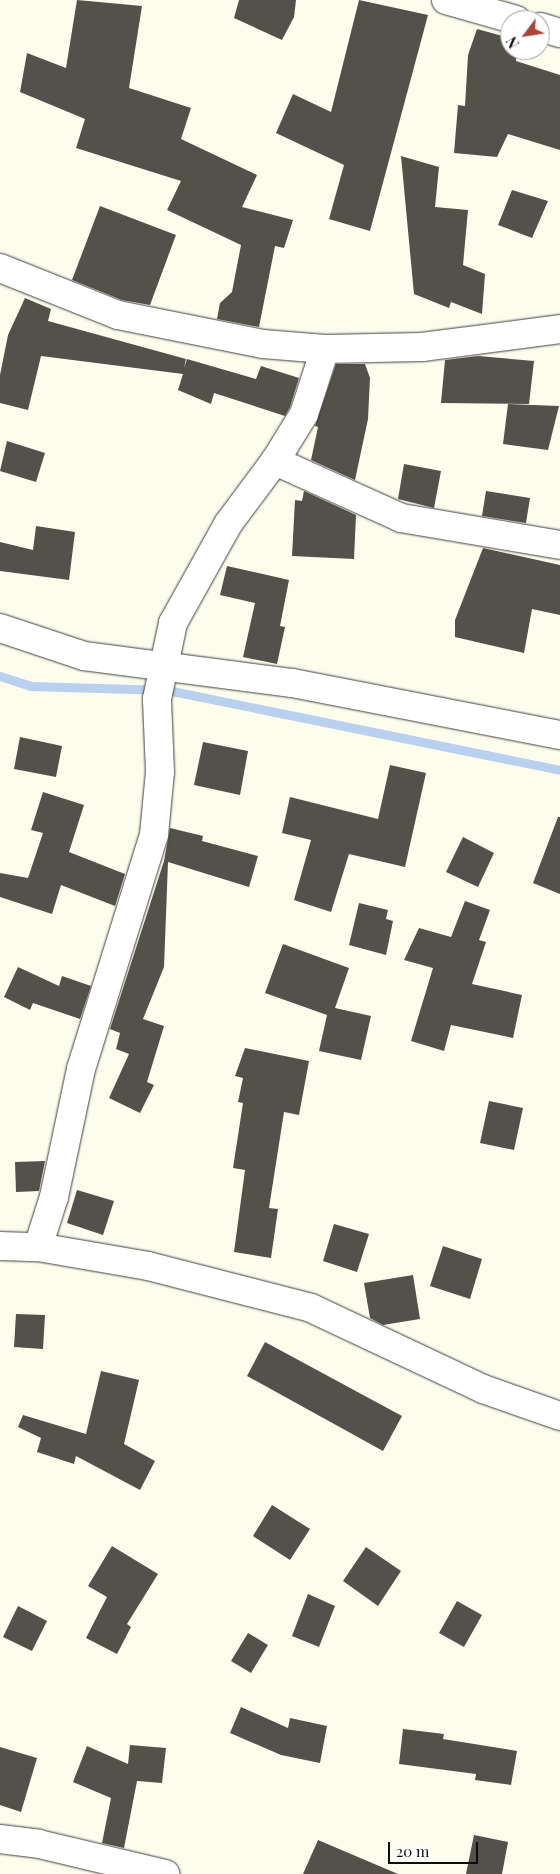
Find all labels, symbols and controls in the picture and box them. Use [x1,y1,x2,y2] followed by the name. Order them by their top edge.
[500,10,550,60] north arrow
[502,33,523,52] text: N
[390,1832,480,1864] scale bar
[396,1841,429,1861] text: 20 m

